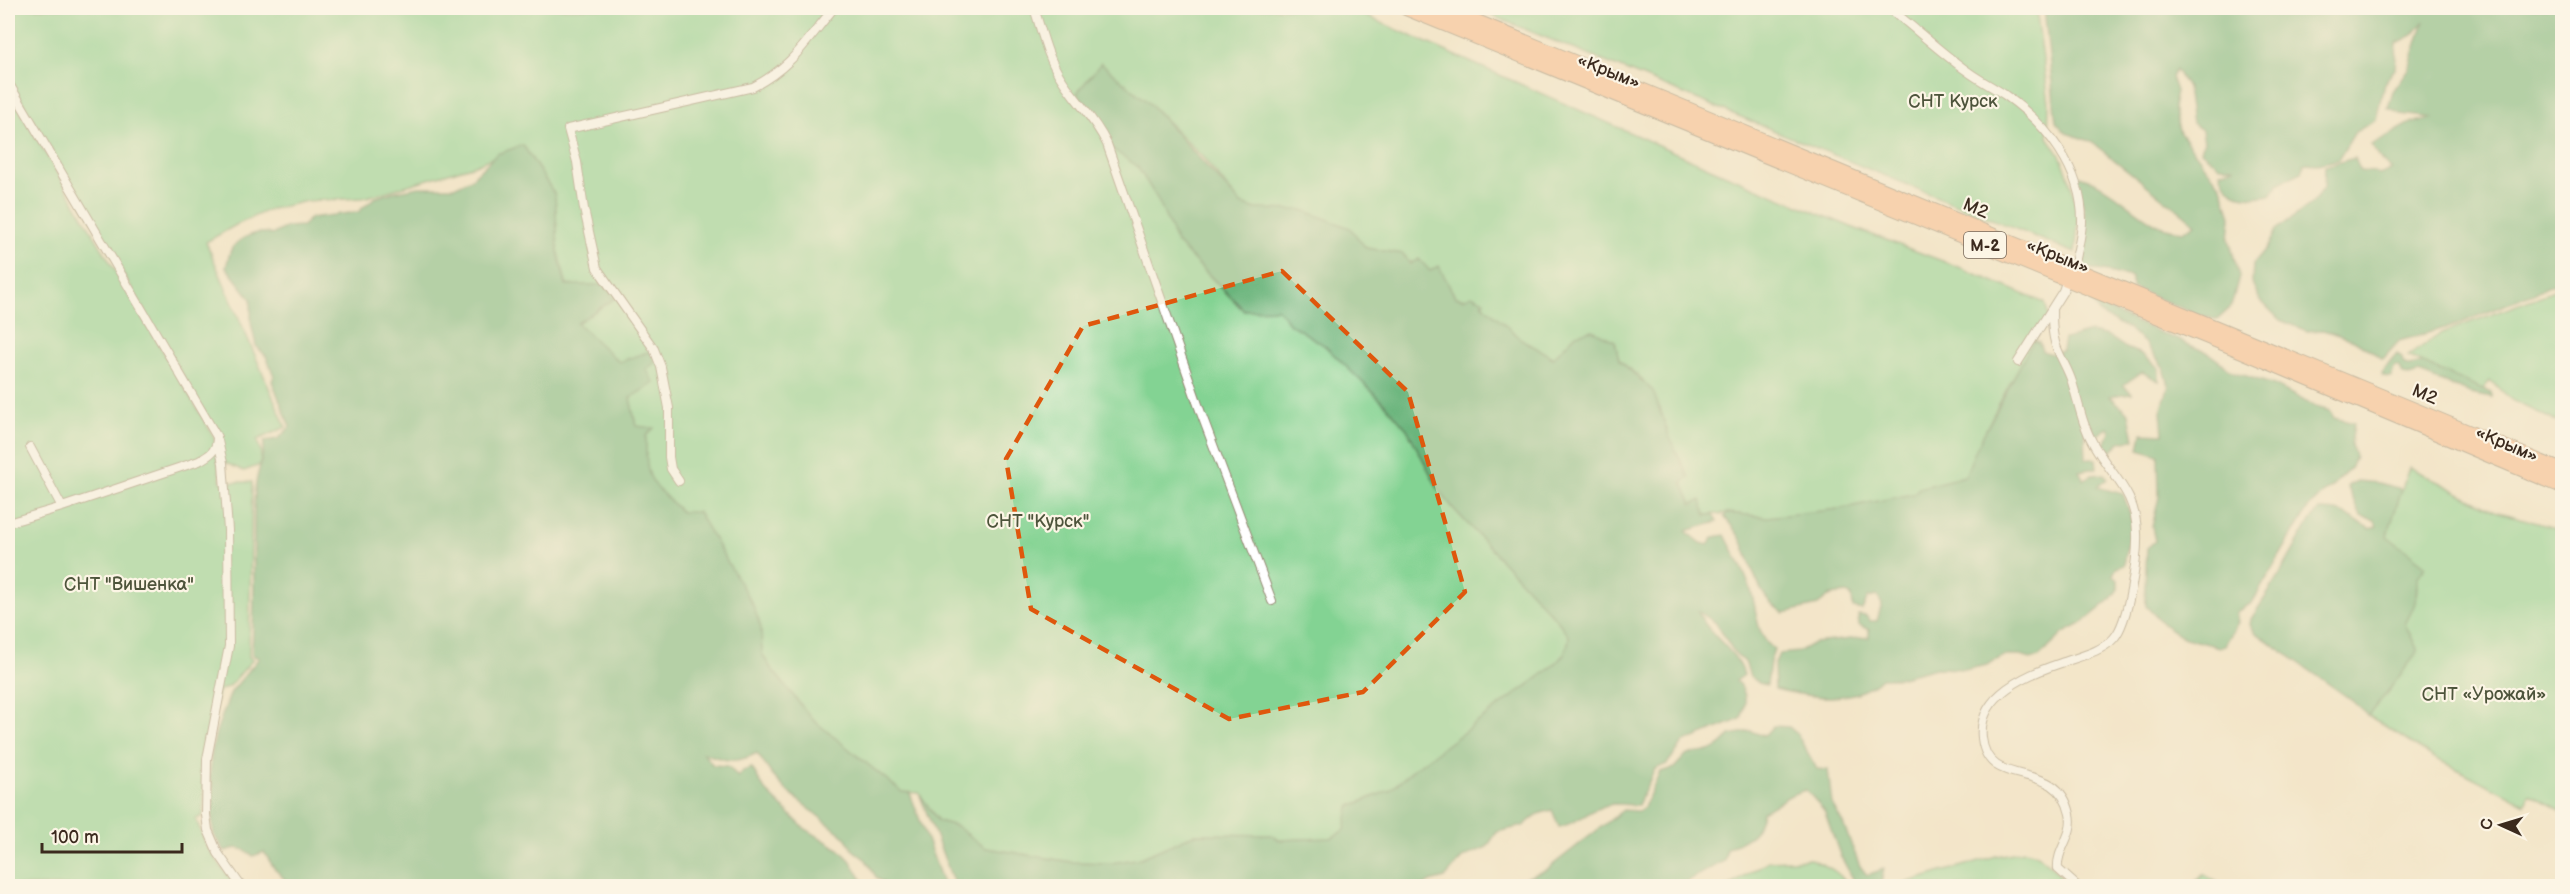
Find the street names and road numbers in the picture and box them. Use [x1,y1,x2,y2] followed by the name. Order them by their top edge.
[1574,49,1643,94] street label: «Крым»
[1960,194,1992,223] street label: М2
[1964,232,2006,258] road number: М-2
[2023,234,2092,279] street label: «Крым»
[2409,380,2441,409] street label: М2
[2472,422,2541,467] street label: «Крым»

